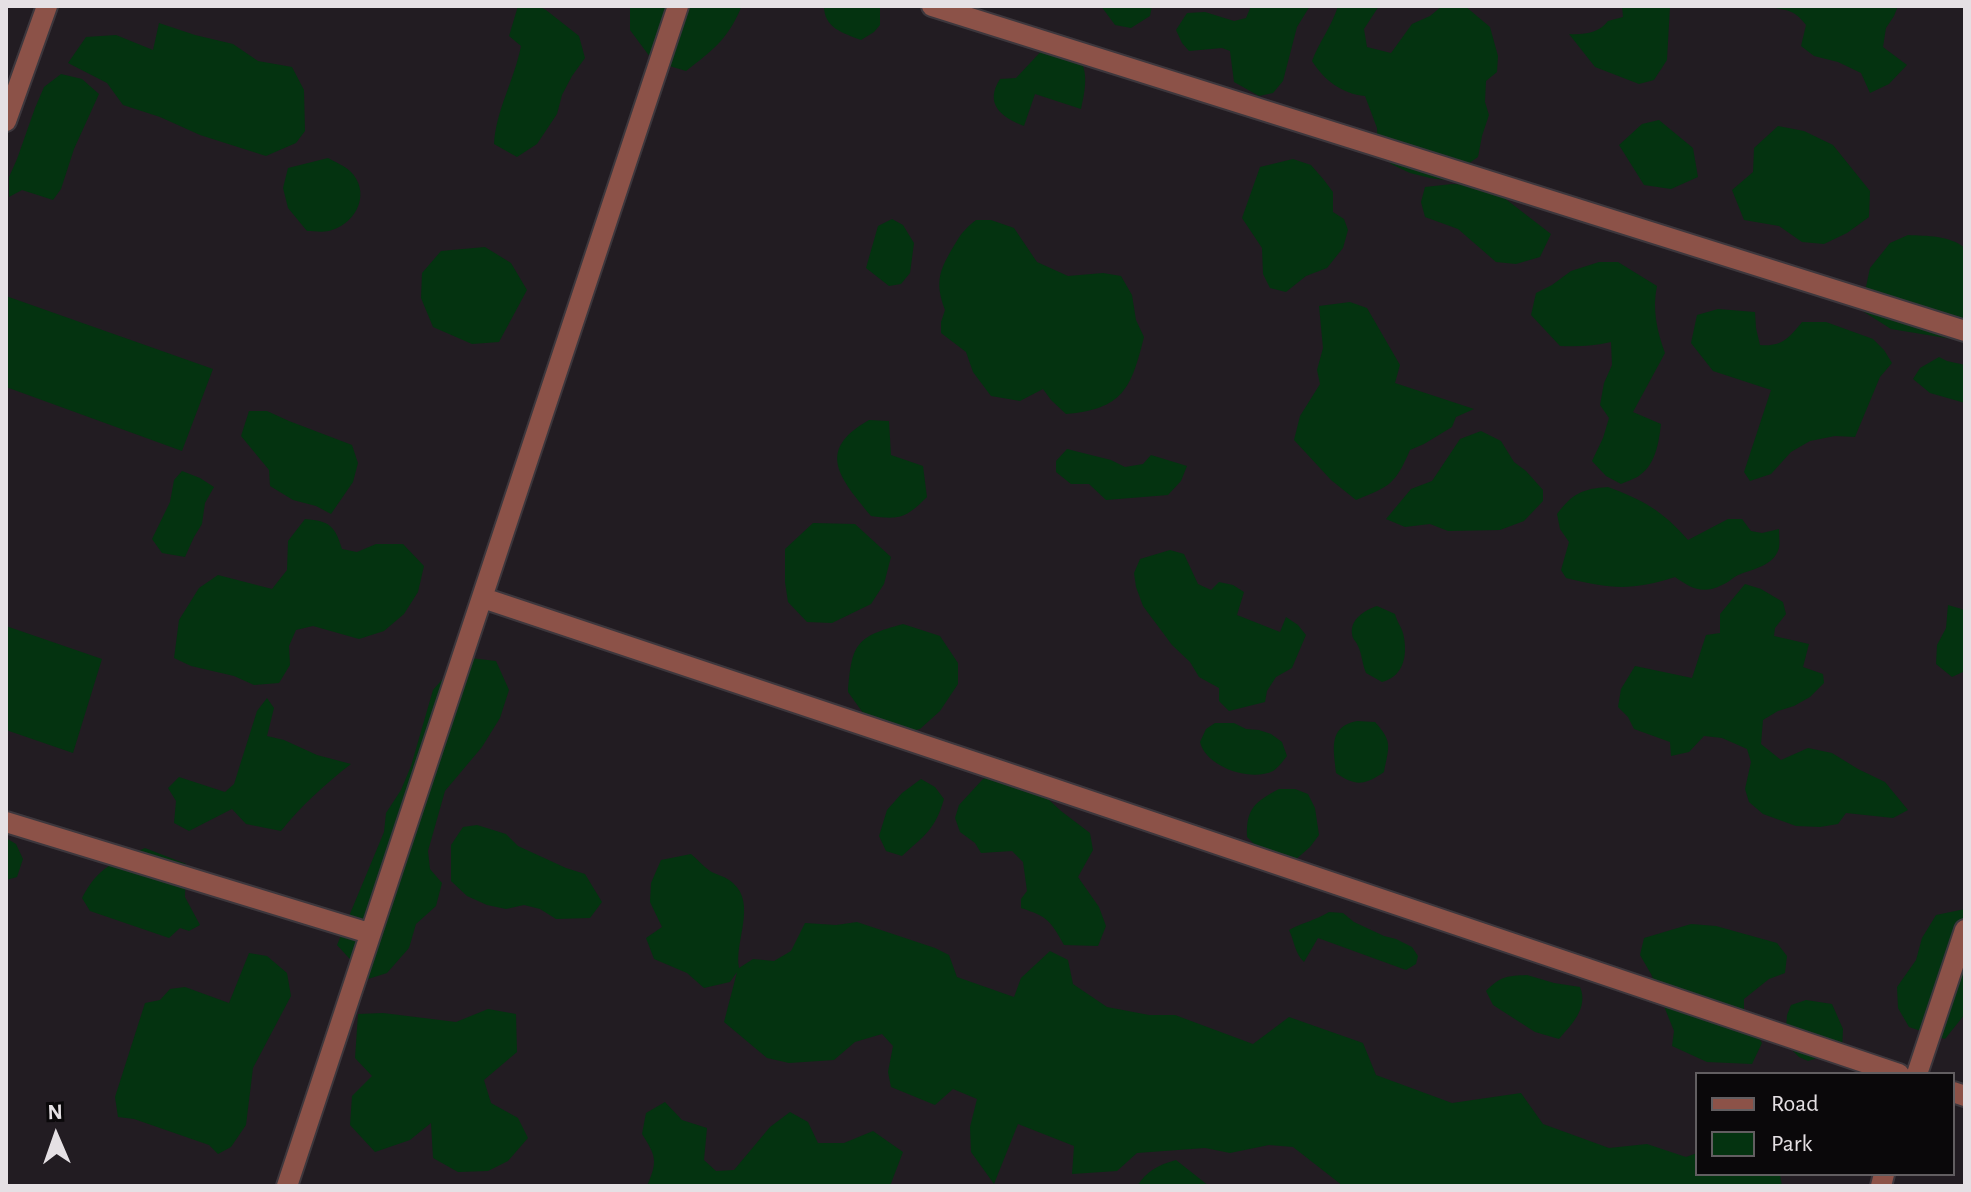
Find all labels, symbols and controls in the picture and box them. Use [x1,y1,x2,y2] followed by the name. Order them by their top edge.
[1695,1072,1955,1176] legend
[1771,1092,1819,1116] text: Road
[16,1096,96,1176] north arrow
[47,1101,63,1123] text: N
[1771,1132,1812,1156] text: Park

